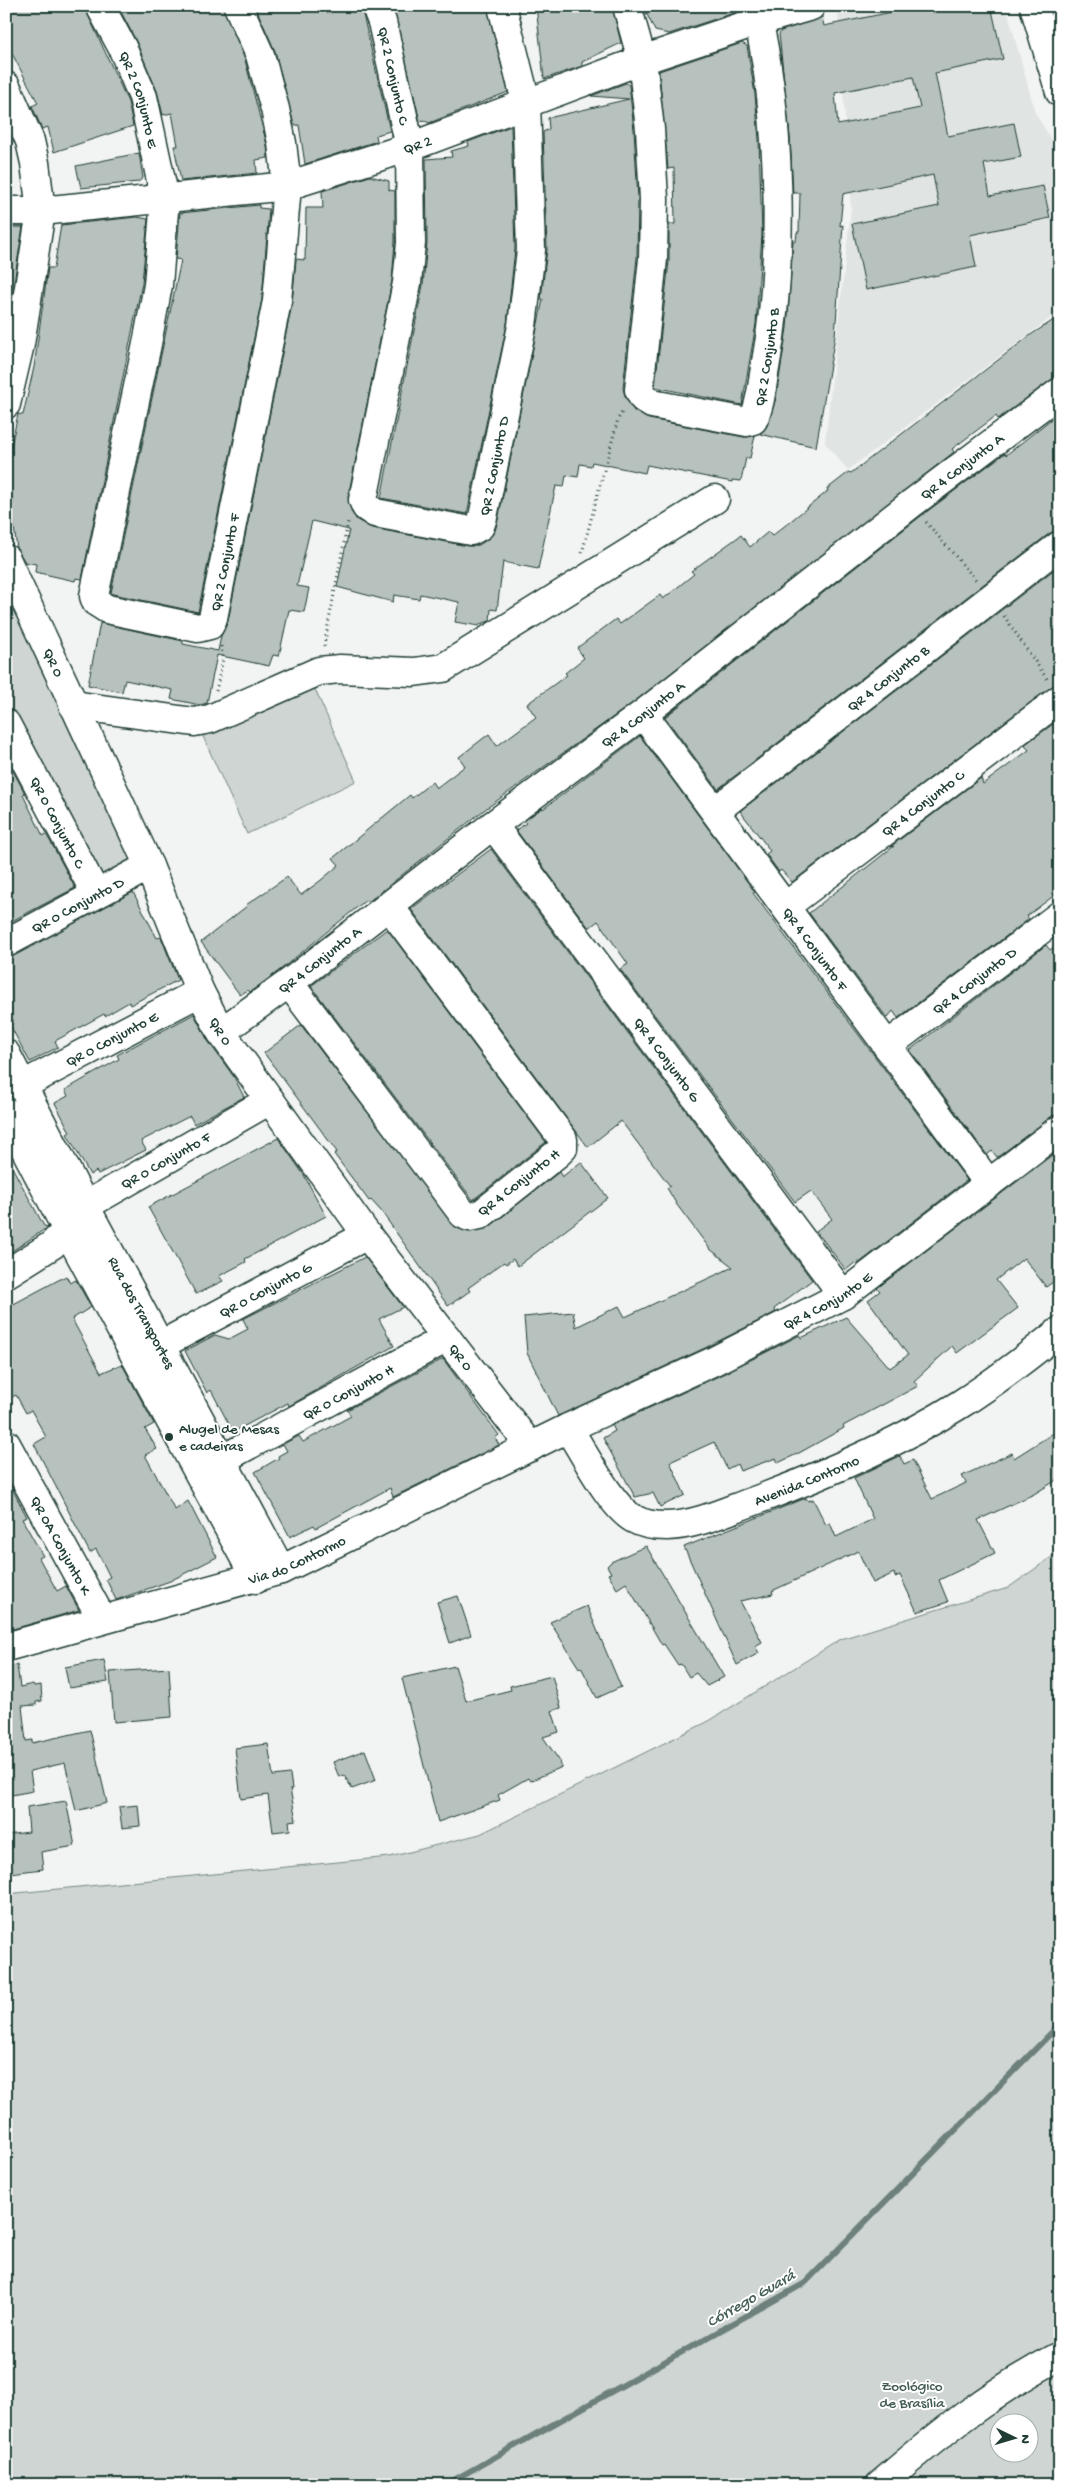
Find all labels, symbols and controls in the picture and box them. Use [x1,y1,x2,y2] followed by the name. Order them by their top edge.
[372,25,412,127] street label: QR 2 Conjunto C
[114,49,161,150] street label: QR 2 Conjunto E
[401,133,435,160] street label: QR 2
[752,307,784,408] street label: QR 2 Conjunto B
[476,414,514,518] street label: QR 2 Conjunto D
[917,430,1009,505] street label: QR 4 Conjunto A
[208,511,245,613] street label: QR 2 Conjunto F
[844,642,934,717] street label: QR 4 Conjunto B
[38,646,67,681] street label: QR 0
[598,677,690,753] street label: QR 4 Conjunto A
[879,767,969,842] street label: QR 4 Conjunto C
[25,774,88,873] street label: QR 0 Conjunto C
[29,874,128,939] street label: QR 0 Conjunto D
[777,904,851,996] street label: QR 4 Conjunto F
[275,923,366,999] street label: QR 4 Conjunto A
[929,944,1021,1019] street label: QR 4 Conjunto D
[63,1008,162,1072] street label: QR 0 Conjunto E
[204,1015,235,1050] street label: QR 0
[628,1015,703,1107] street label: QR 4 Conjunto G
[118,1128,215,1195] street label: QR 0 Conjunto F
[474,1146,564,1221] street label: QR 4 Conjunto H
[103,1254,178,1373] street label: Rua dos Transportes
[217,1259,316,1323] street label: QR 0 Conjunto G
[780,1268,877,1335] street label: QR 4 Conjunto E
[443,1341,476,1376] street label: QR 0
[300,1361,398,1425] street label: QR 0 Conjunto H
[179,1421,279,1456] place label: Alugel de Mesas e cadeiras
[163,1431,175,1443] marker: Alugel de Mesas e cadeiras
[752,1452,863,1511] street label: Avenida Contorno
[25,1493,95,1600] street label: QR 0A Conjunto K
[246,1532,349,1590] street label: Via do Contormo
[704,2267,800,2333] water label: Córrego Guará
[879,2378,945,2413] park label: Zoológico de Brasília
[988,2414,1038,2464] north arrow
[1016,2434,1033,2444] text: N

